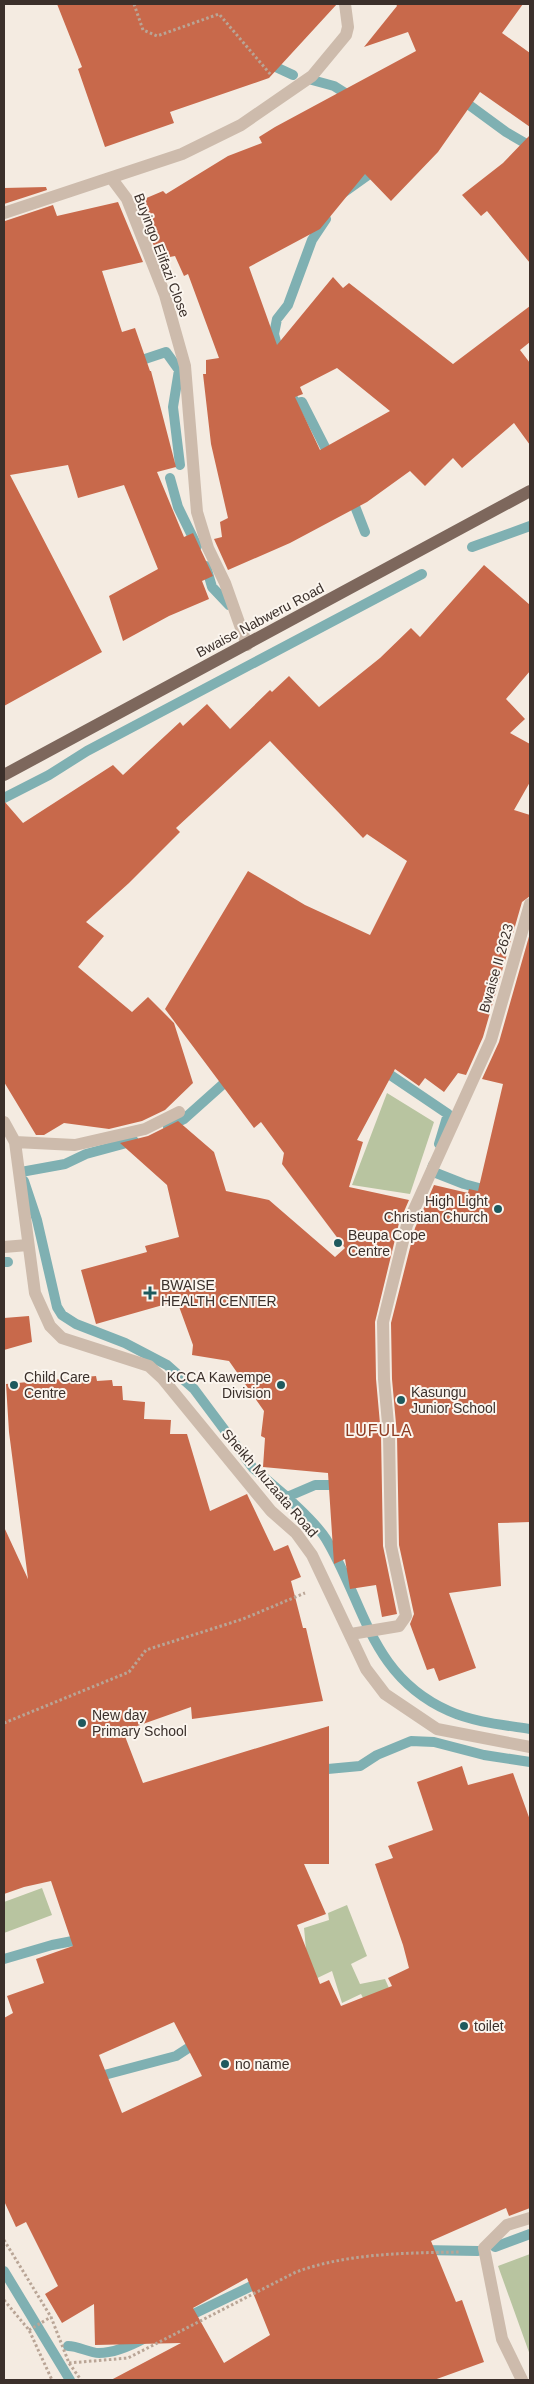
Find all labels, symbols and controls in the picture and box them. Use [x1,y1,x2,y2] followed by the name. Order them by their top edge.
[131,191,193,319] street label: Buyingo Elifazi Close
[193,580,327,660] street label: Bwaise Nabweru Road
[476,921,516,1014] street label: Bwaise II 2623
[384,1193,488,1225] place label: High Light Christian Church
[492,1203,504,1215] marker: High Light Christian Church
[348,1227,426,1259] place label: Beupa Cope Centre
[332,1237,344,1249] marker: Beupa Cope Centre
[161,1277,277,1309] place label: BWAISE HEALTH CENTER
[143,1286,157,1300] marker: BWAISE HEALTH CENTER
[24,1369,90,1401] place label: Child Care Centre
[167,1369,271,1401] place label: KCCA Kawempe Division
[8,1379,20,1391] marker: Child Care Centre
[275,1379,287,1391] marker: KCCA Kawempe Division
[411,1384,496,1416] place label: Kasungu Junior School
[395,1394,407,1406] marker: Kasungu Junior School
[345,1422,413,1439] district label: LUFULA
[219,1426,321,1540] street label: Sheikh Muzaata Road
[92,1707,187,1739] place label: New day Primary School
[76,1717,88,1729] marker: New day Primary School
[474,2018,504,2034] place label: toilet
[458,2020,470,2032] marker: toilet
[235,2056,290,2072] place label: no name
[219,2058,231,2070] marker: no name

